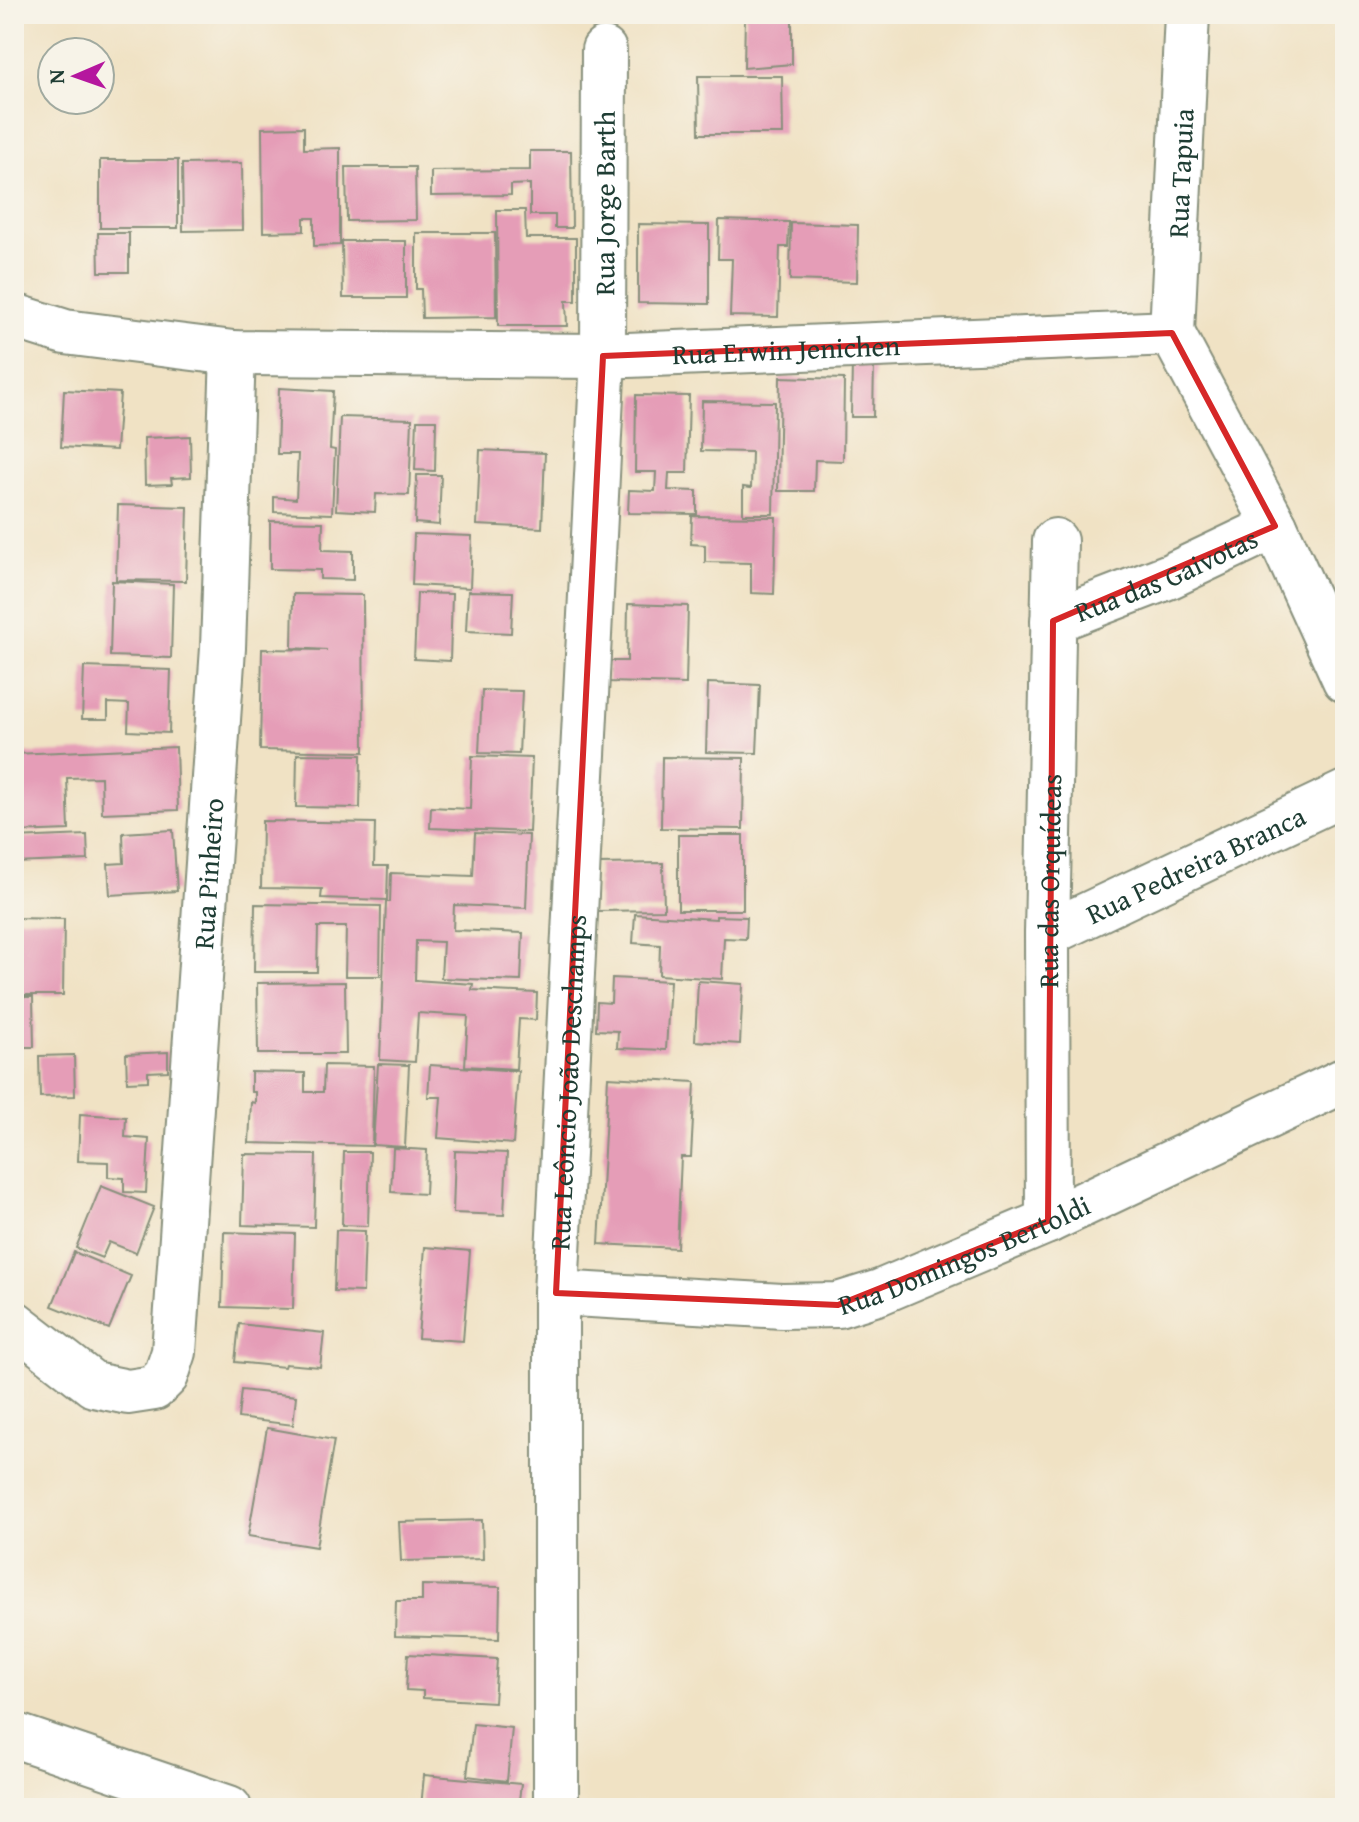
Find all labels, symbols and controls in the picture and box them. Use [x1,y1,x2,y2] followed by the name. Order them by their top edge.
[36,36,116,116] north arrow
[40,69,72,85] text: N
[1156,107,1203,239] street label: Rua Tapuia
[583,110,624,296] street label: Rua Jorge Barth
[671,323,901,374] street label: Rua Erwin Jenichen
[1068,517,1264,631] street label: Rua das Gaivotas
[1026,773,1071,988] street label: Rua das Orquídeas
[1079,794,1312,933] street label: Rua Pedreira Branca
[182,797,233,951] street label: Rua Pinheiro
[538,913,595,1251] street label: Rua Leôncio João Deschamps
[833,1184,1097,1324] street label: Rua Domingos Bertoldi

